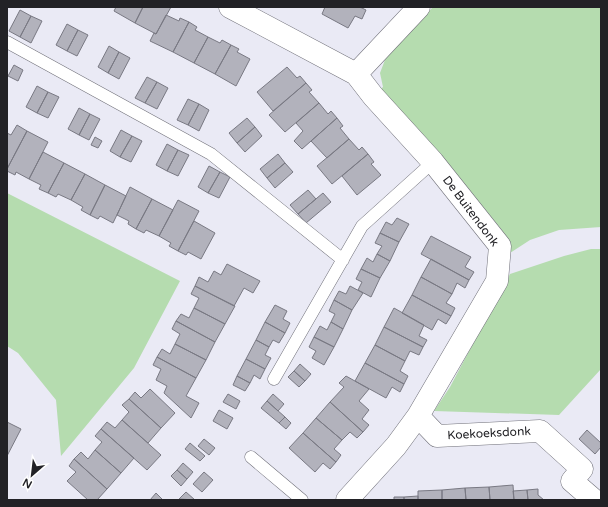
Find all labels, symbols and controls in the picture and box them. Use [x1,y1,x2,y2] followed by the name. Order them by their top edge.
[440,173,502,249] street label: De Buitendonk
[447,424,532,442] street label: Koekoeksdonk
[12,455,52,495] north arrow
[21,476,34,491] text: N

